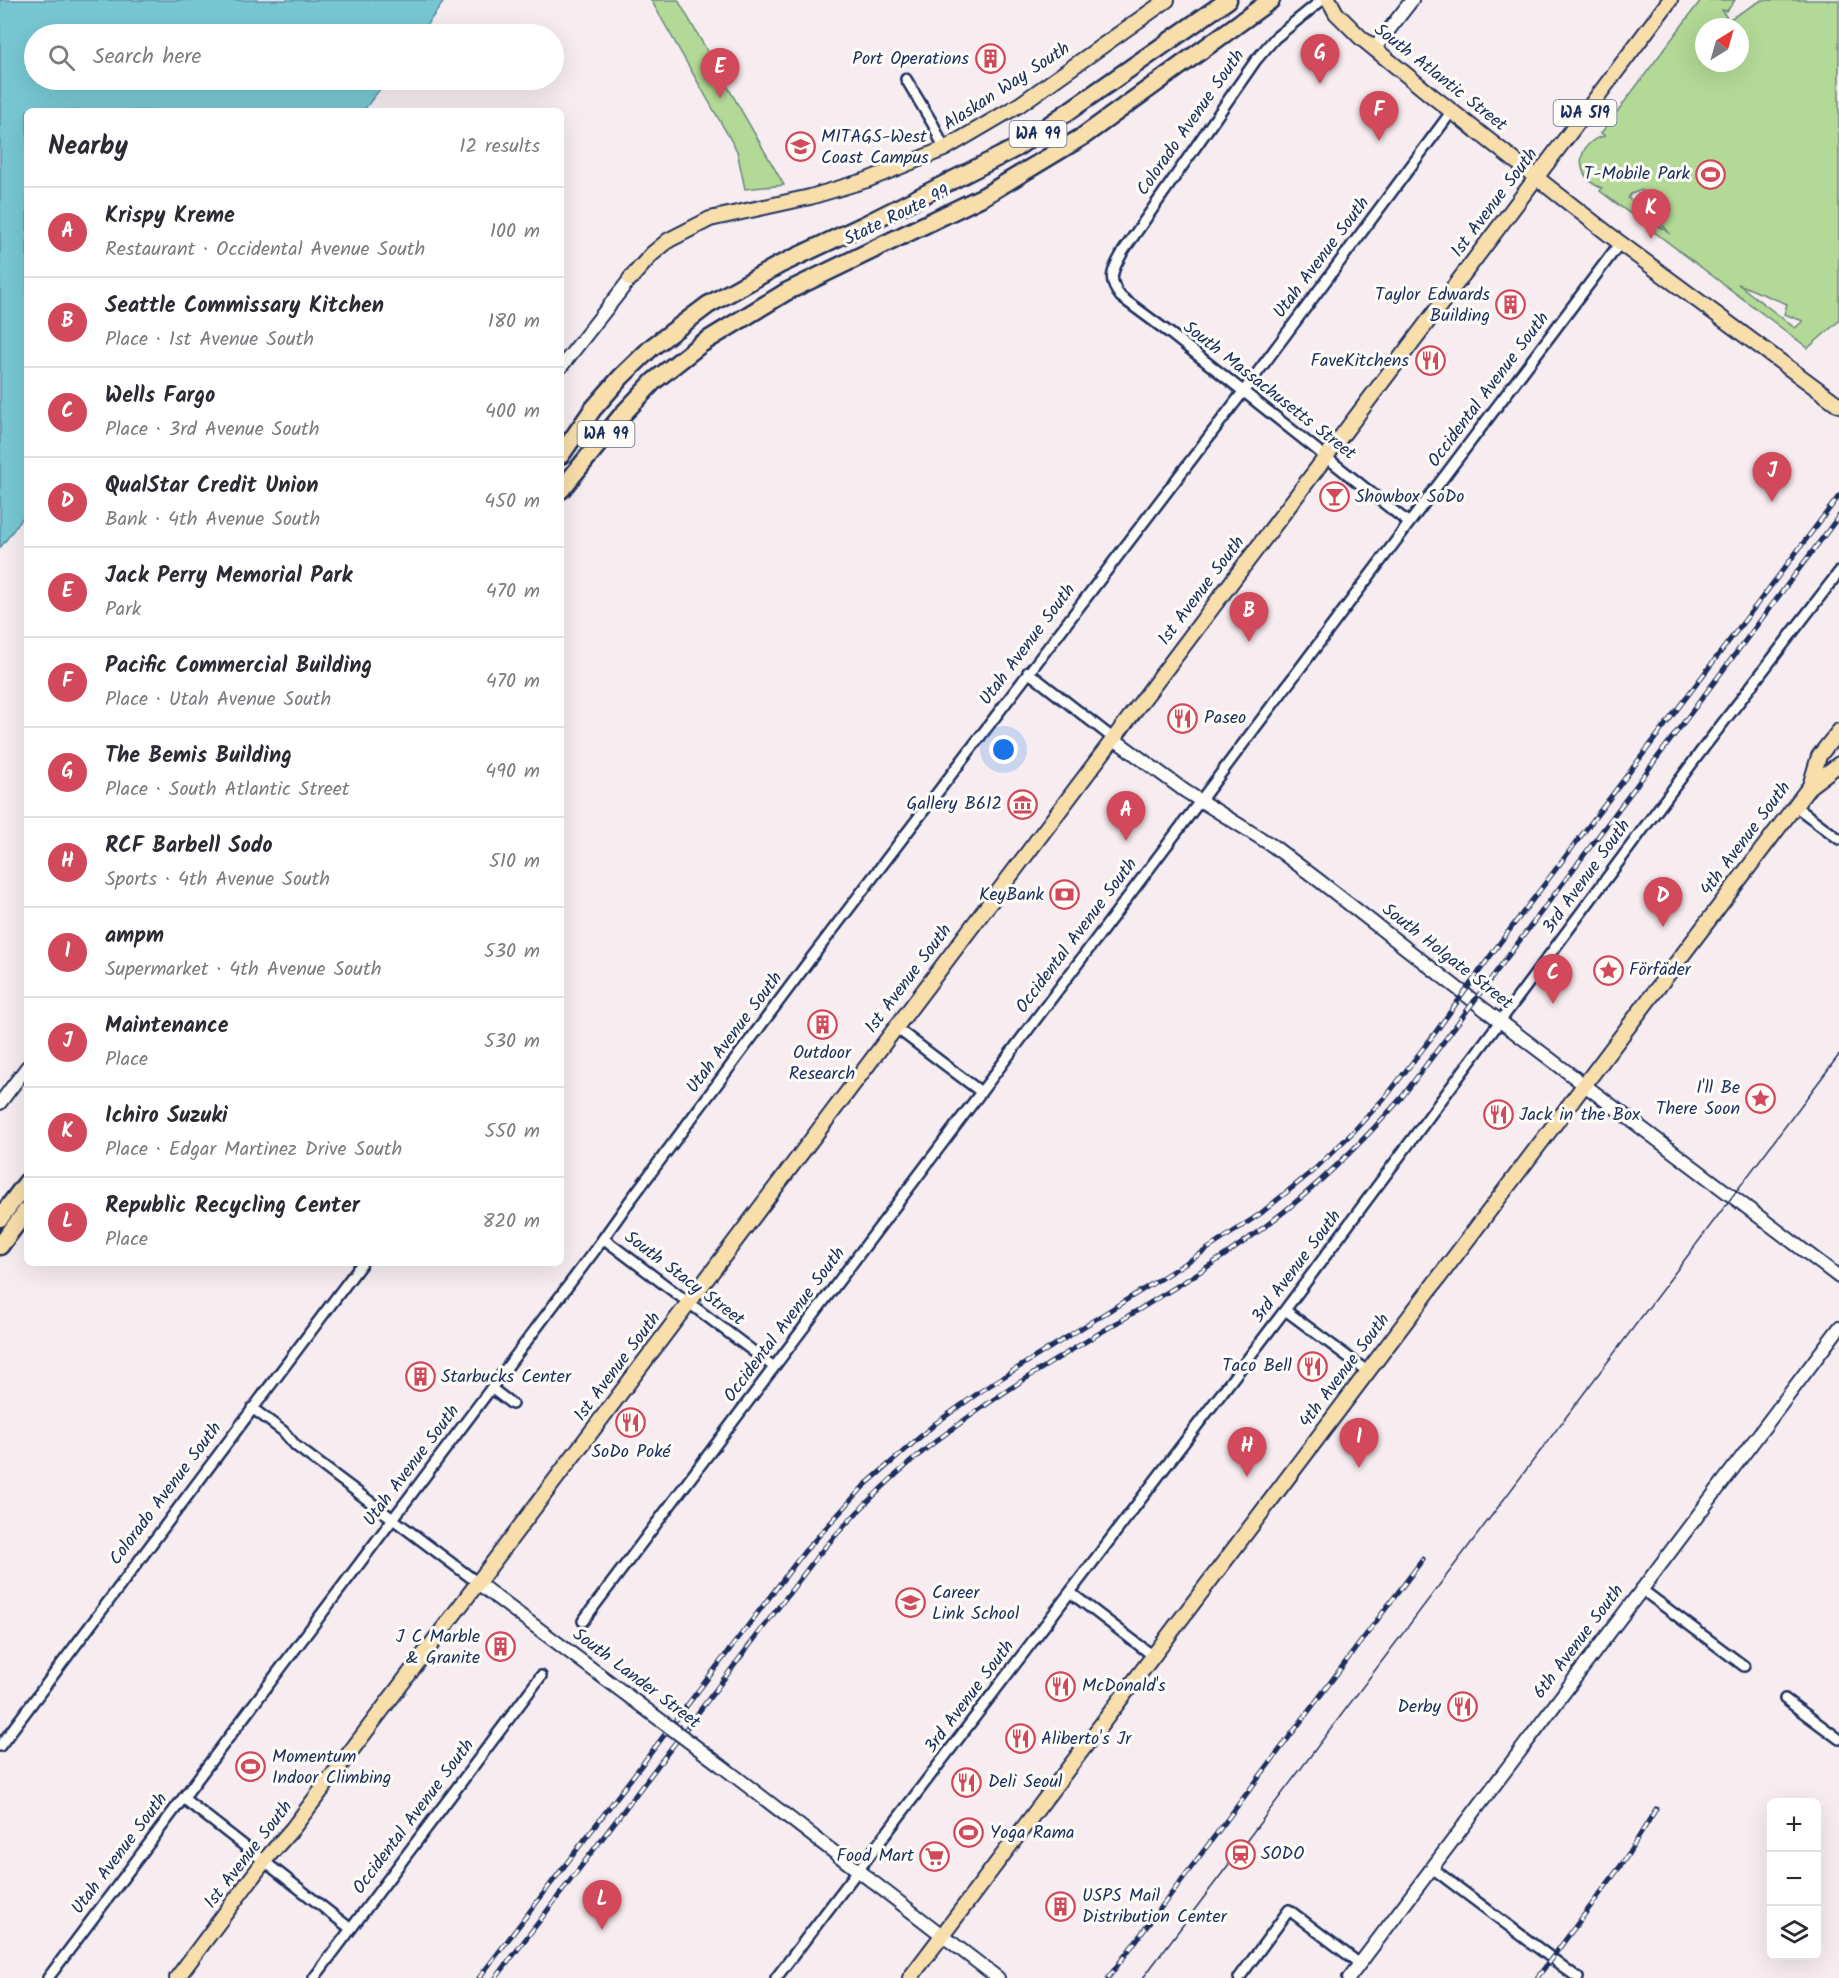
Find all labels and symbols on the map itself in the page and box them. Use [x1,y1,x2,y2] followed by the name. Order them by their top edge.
[1367,16,1514,140] street label: South Atlantic Street
[1695,18,1749,72] north arrow
[1300,34,1340,84] pin: G
[938,35,1076,139] street label: Alaskan Way South
[974,43,1006,75] building icon: Port Operations
[1129,44,1253,202] street label: Colorado Avenue South
[852,45,969,74] place label: Port Operations
[700,48,740,98] pin: E
[1360,92,1398,141] pin: F
[1554,100,1616,126] road number: WA 519
[1010,121,1066,147] road number: WA 99
[821,123,929,173] place label: MITAGS-West Coast Campus
[784,131,816,163] school or university icon: MITAGS-West Coast Campus
[1444,142,1546,264] street label: 1st Avenue South
[1695,158,1727,190] sports icon: T-Mobile Park
[1584,160,1691,189] place label: T-Mobile Park
[839,178,955,254] street label: State Route 99
[1632,190,1670,239] pin: K
[1266,191,1378,325] street label: Utah Avenue South
[1375,281,1490,331] place label: Taylor Edwards Building
[1495,289,1527,321] building icon: Taylor Edwards Building
[1421,306,1557,474] street label: Occidental Avenue South
[1176,314,1363,469] street label: South Massachusetts Street
[1414,345,1446,377] restaurant icon: FaveKitchens
[1311,347,1409,376] place label: FaveKitchens
[578,421,634,447] road number: WA 99
[1752,452,1792,502] pin: J
[1318,481,1350,513] bar icon: Showbox SoDo
[1355,483,1464,512] place label: Showbox SoDo
[1151,530,1253,652] street label: 1st Avenue South
[972,578,1084,712] street label: Utah Avenue South
[1230,592,1268,642] pin: B
[1167,702,1199,734] restaurant icon: Paseo
[1204,704,1246,733] place label: Paseo
[989,735,1018,764] your location
[1693,776,1799,902] street label: 4th Avenue South
[1007,788,1039,820] museum icon: Gallery B612
[906,790,1002,819] place label: Gallery B612
[1106,792,1146,841] pin: A
[1535,814,1639,940] street label: 3rd Avenue South
[1009,852,1145,1020] street label: Occidental Avenue South
[1644,878,1682,927] pin: D
[1049,879,1081,911] bank icon: KeyBank
[979,881,1045,910] place label: KeyBank
[1375,896,1520,1018] street label: South Holgate Street
[858,918,960,1040] street label: 1st Avenue South
[1534,954,1572,1004] pin: C
[1592,954,1624,986] place icon: Förfäder
[1629,956,1692,985] place label: Förfäder
[679,966,791,1100] street label: Utah Avenue South
[806,1008,838,1040] building icon: Outdoor Research
[789,1039,855,1089] place label: Outdoor Research
[1656,1074,1740,1124] place label: I'll Be There Soon
[1745,1082,1777,1114] place icon: I'll Be There Soon
[1482,1099,1514,1131] restaurant icon: Jack in the Box
[1519,1101,1640,1130] place label: Jack in the Box
[1245,1204,1349,1330] street label: 3rd Avenue South
[618,1224,751,1335] street label: South Stacy Street
[717,1241,853,1409] street label: Occidental Avenue South
[567,1306,669,1428] street label: 1st Avenue South
[1292,1308,1398,1434] street label: 4th Avenue South
[1297,1350,1329,1382] restaurant icon: Taco Bell
[1222,1352,1293,1381] place label: Taco Bell
[404,1361,436,1393] building icon: Starbucks Center
[441,1363,572,1392] place label: Starbucks Center
[356,1399,468,1533] street label: Utah Avenue South
[615,1407,647,1439] restaurant icon: SoDo Poké
[102,1416,230,1572] street label: Colorado Avenue South
[1340,1418,1378,1468] pin: I
[1228,1428,1266,1477] pin: H
[592,1438,672,1467] place label: SoDo Poké
[932,1579,1020,1629] place label: Career Link School
[1526,1579,1632,1705] street label: 6th Avenue South
[895,1587,927,1619] school or university icon: Career Link School
[566,1621,707,1738] street label: South Lander Street
[396,1623,480,1673] place label: J C Marble & Granite
[485,1631,517,1663] building icon: J C Marble & Granite
[918,1634,1022,1760] street label: 3rd Avenue South
[1045,1670,1077,1702] restaurant icon: McDonald's
[1082,1672,1166,1701] place label: McDonald's
[1446,1691,1478,1723] restaurant icon: Derby
[1397,1693,1442,1722] place label: Derby
[1004,1723,1036,1755] restaurant icon: Aliberto's Jr
[1041,1725,1132,1754] place label: Aliberto's Jr
[346,1733,482,1901] street label: Occidental Avenue South
[272,1743,391,1793] place label: Momentum Indoor Climbing
[235,1751,267,1783] sports icon: Momentum Indoor Climbing
[951,1766,983,1798] restaurant icon: Deli Seoul
[988,1768,1063,1797] place label: Deli Seoul
[64,1787,176,1921] street label: Utah Avenue South
[197,1795,301,1915] street label: 1st Avenue South
[953,1817,985,1849] sports icon: Yoga Rama
[990,1819,1074,1848] place label: Yoga Rama
[1224,1838,1256,1870] station icon: SODO
[919,1840,951,1872] supermarket icon: Food Mart
[1261,1840,1304,1869] place label: SODO
[837,1842,915,1871] place label: Food Mart
[582,1880,622,1930] pin: L
[1082,1882,1228,1932] place label: USPS Mail Distribution Center
[1045,1890,1077,1922] building icon: USPS Mail Distribution Center

